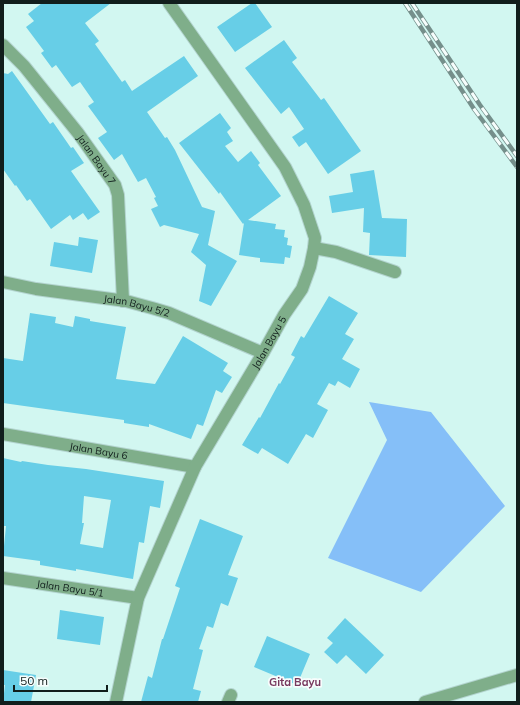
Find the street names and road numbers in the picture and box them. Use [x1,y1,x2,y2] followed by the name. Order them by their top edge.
[74,132,119,187] street label: Jalan Bayu 7
[103,292,171,319] street label: Jalan Bayu 5/2
[249,314,289,371] street label: Jalan Bayu 5
[69,439,129,462] street label: Jalan Bayu 6
[36,577,105,599] street label: Jalan Bayu 5/1

